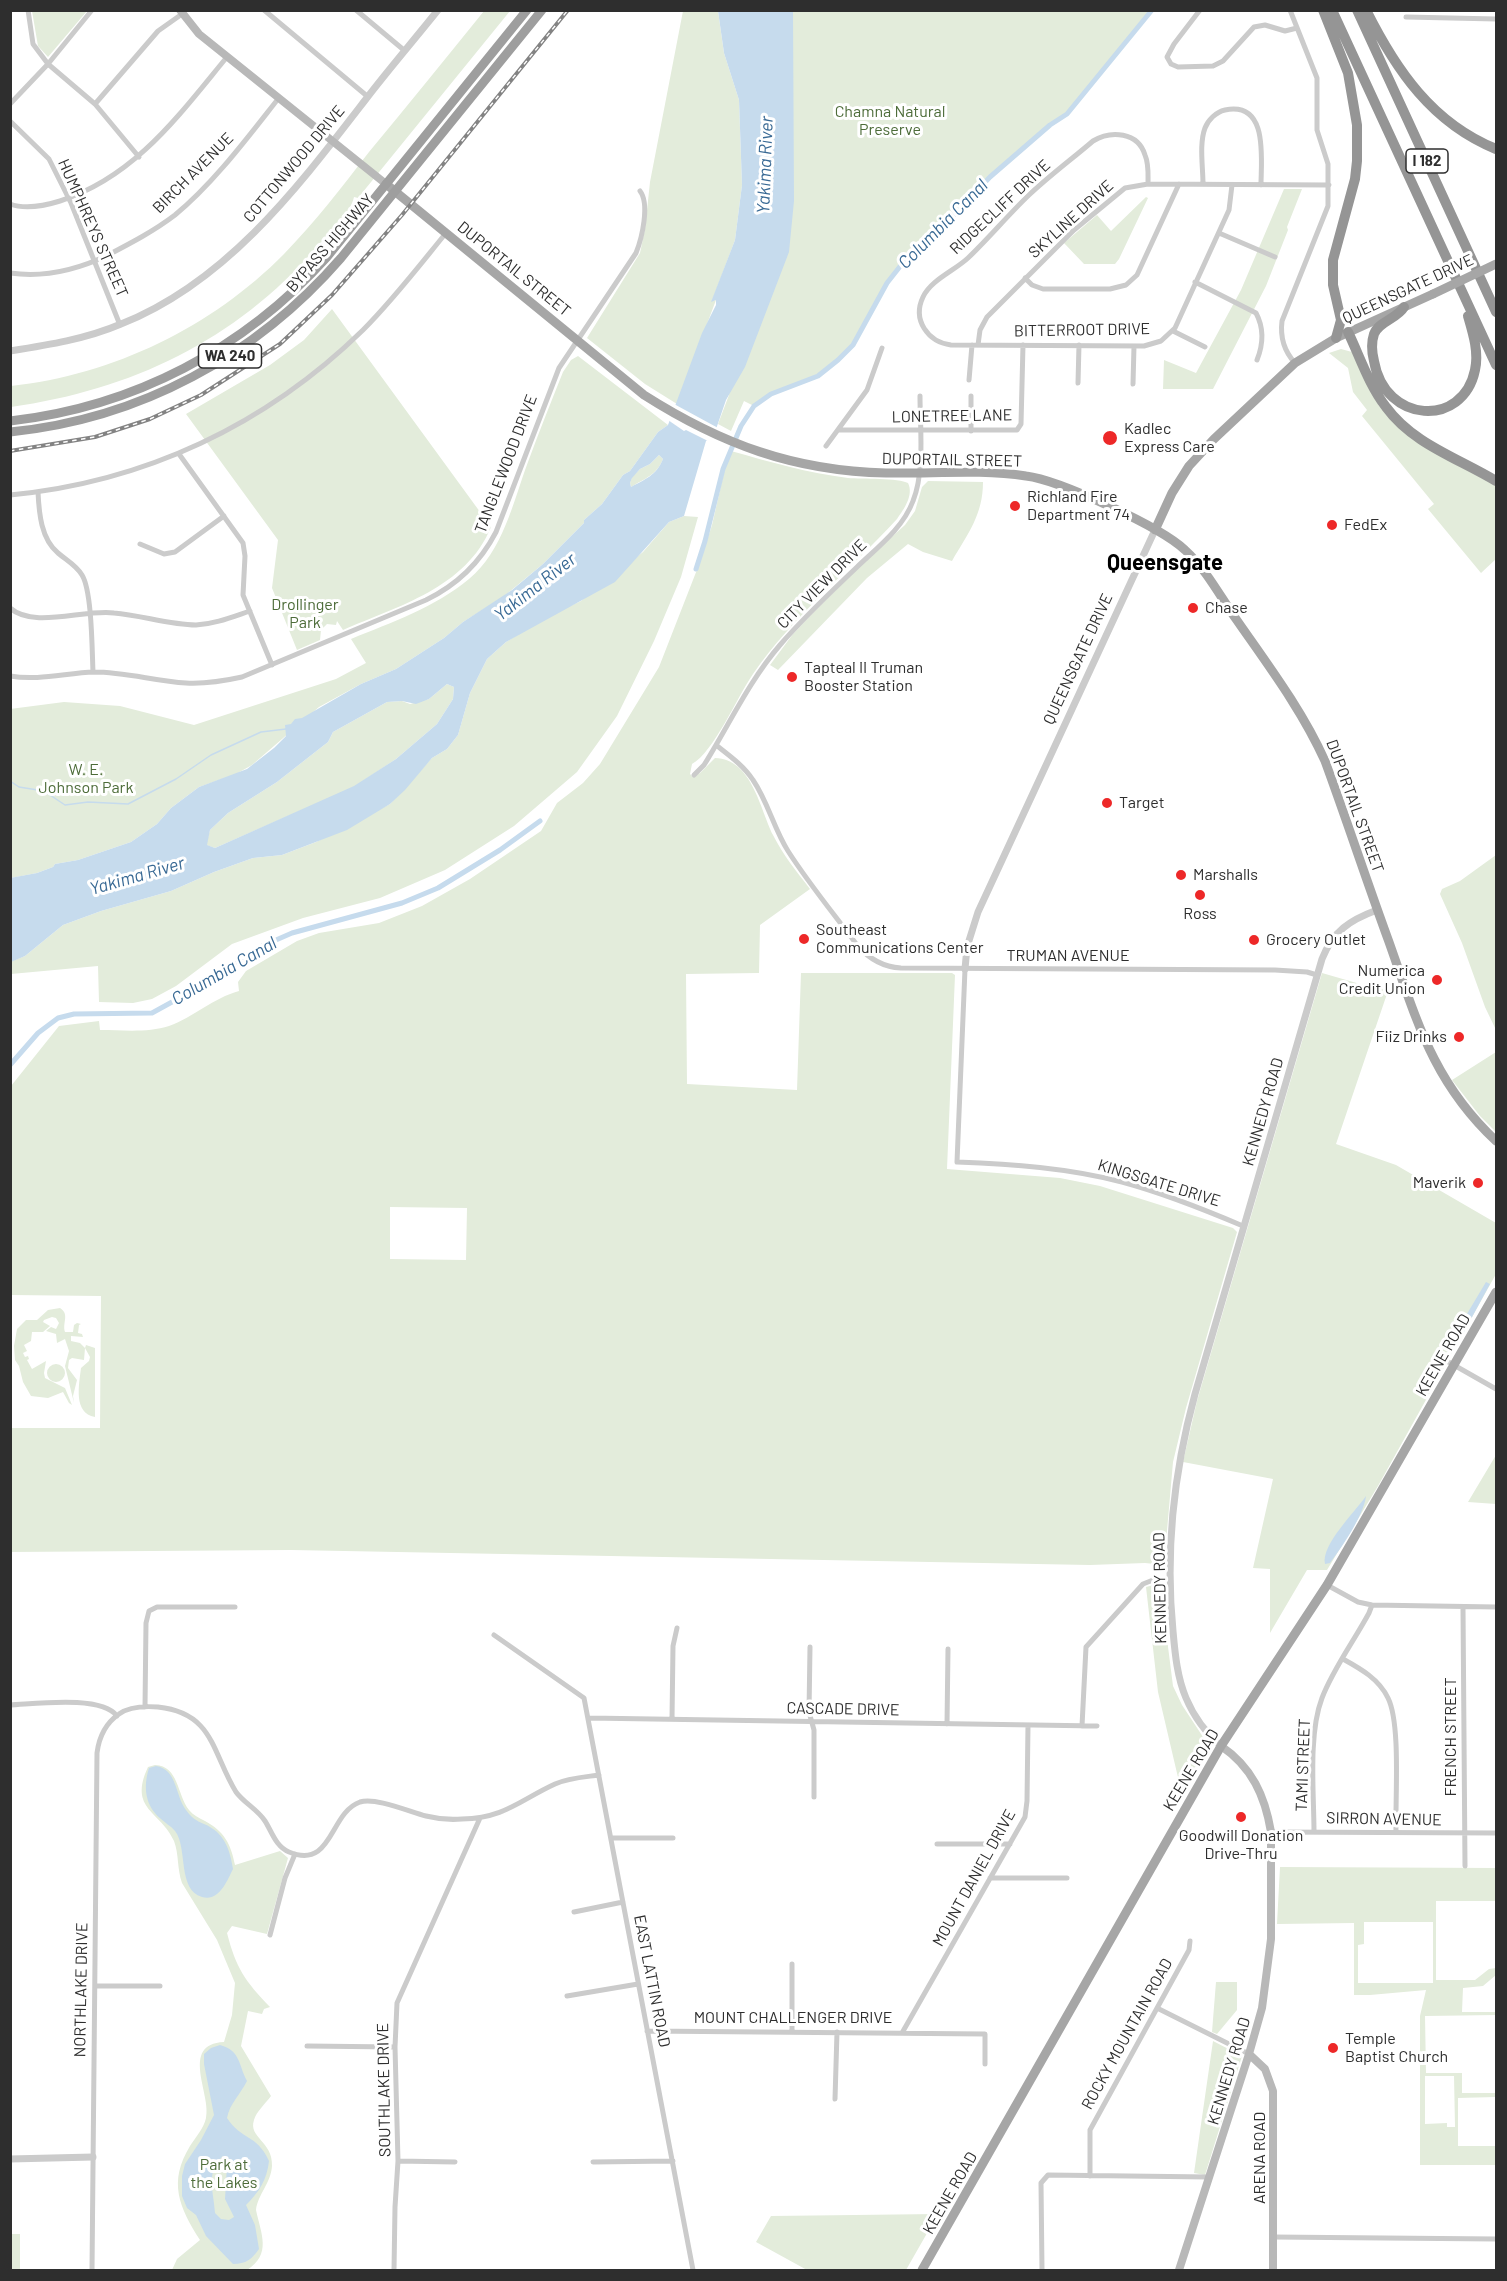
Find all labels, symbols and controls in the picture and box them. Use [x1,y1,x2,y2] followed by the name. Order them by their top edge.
[239,101,349,227] street label: COTTONWOOD DRIVE
[835,102,945,140] park label: Chamna Natural Preserve
[753,116,777,214] water label: Yakima River
[149,129,237,217] street label: BIRCH AVENUE
[1406,149,1448,173] road number: I 182
[54,156,132,300] street label: HUMPHREYS STREET
[946,156,1054,258] street label: RIDGECLIFF DRIVE
[894,175,992,273] water label: Columbia Canal
[1025,176,1117,262] street label: SKYLINE DRIVE
[282,190,378,296] street label: BYPASS HIGHWAY
[453,217,575,321] street label: DUPORTAIL STREET
[1339,250,1477,328] street label: QUEENSGATE DRIVE
[1014,319,1150,341] street label: BITTERROOT DRIVE
[198,344,262,368] road number: WA 240
[471,392,541,536] street label: TANGLEWOOD DRIVE
[892,405,1012,427] street label: LONETREE LANE
[1124,419,1215,457] place label: Kadlec Express Care
[1101,429,1119,447] marker: Kadlec Express Care
[882,449,1022,471] street label: DUPORTAIL STREET
[1027,487,1130,525] place label: Richland Fire Department 74
[1008,499,1022,513] marker: Richland Fire Department 74
[1344,515,1387,535] place label: FedEx
[1325,518,1339,532] marker: FedEx
[773,535,871,633] street label: CITY VIEW DRIVE
[490,548,580,626] water label: Yakima River
[1107,550,1223,576] district label: Queensgate
[1039,590,1117,728] street label: QUEENSGATE DRIVE
[271,595,339,633] park label: Drollinger Park
[1205,598,1248,618] place label: Chase
[1186,601,1200,615] marker: Chase
[804,658,923,696] place label: Tapteal II Truman Booster Station
[785,670,799,684] marker: Tapteal II Truman Booster Station
[1322,737,1388,875] street label: DUPORTAIL STREET
[39,760,133,798] park label: W. E. Johnson Park
[1119,793,1164,813] place label: Target
[1100,796,1114,810] marker: Target
[87,852,187,900] water label: Yakima River
[1193,865,1258,885] place label: Marshalls
[1174,868,1188,882] marker: Marshalls
[1193,888,1207,902] marker: Ross
[1183,904,1217,924] place label: Ross
[816,920,984,958] place label: Southeast Communications Center
[1266,930,1366,950] place label: Grocery Outlet
[168,932,280,1010] water label: Columbia Canal
[797,932,811,946] marker: Southeast Communications Center
[1247,933,1261,947] marker: Grocery Outlet
[1006,946,1130,966] street label: TRUMAN AVENUE
[1339,961,1425,999] place label: Numerica Credit Union
[1430,973,1444,987] marker: Numerica Credit Union
[1375,1027,1447,1047] place label: Fiiz Drinks
[1452,1030,1466,1044] marker: Fiiz Drinks
[1238,1056,1288,1168] street label: KENNEDY ROAD
[1095,1155,1223,1211] street label: KINGSGATE DRIVE
[1413,1173,1466,1193] place label: Maverik
[1471,1176,1485,1190] marker: Maverik
[1412,1310,1474,1400] street label: KEENE ROAD
[1149,1532,1171,1644] street label: KENNEDY ROAD
[1441,1677,1461,1797] street label: FRENCH STREET
[786,1698,900,1720] street label: CASCADE DRIVE
[1292,1718,1314,1812] street label: TAMI STREET
[1159,1726,1223,1814] street label: KEENE ROAD
[928,1806,1020,1950] street label: MOUNT DANIEL DRIVE
[1326,1808,1442,1830] street label: SIRRON AVENUE
[1234,1810,1248,1824] marker: Goodwill Donation Drive-Thru
[1179,1826,1303,1864] place label: Goodwill Donation Drive-Thru
[630,1913,674,2049] street label: EAST LATTIN ROAD
[70,1922,92,2058] street label: NORTHLAKE DRIVE
[1078,1955,1176,2113] street label: ROCKY MOUNTAIN ROAD
[694,2008,892,2028] street label: MOUNT CHALLENGER DRIVE
[1204,2015,1254,2127] street label: KENNEDY ROAD
[373,2023,395,2157] street label: SOUTHLAKE DRIVE
[1345,2029,1448,2067] place label: Temple Baptist Church
[1326,2041,1340,2055] marker: Temple Baptist Church
[1250,2112,1270,2204] street label: ARENA ROAD
[919,2148,981,2238] street label: KEENE ROAD
[190,2155,258,2193] park label: Park at the Lakes

